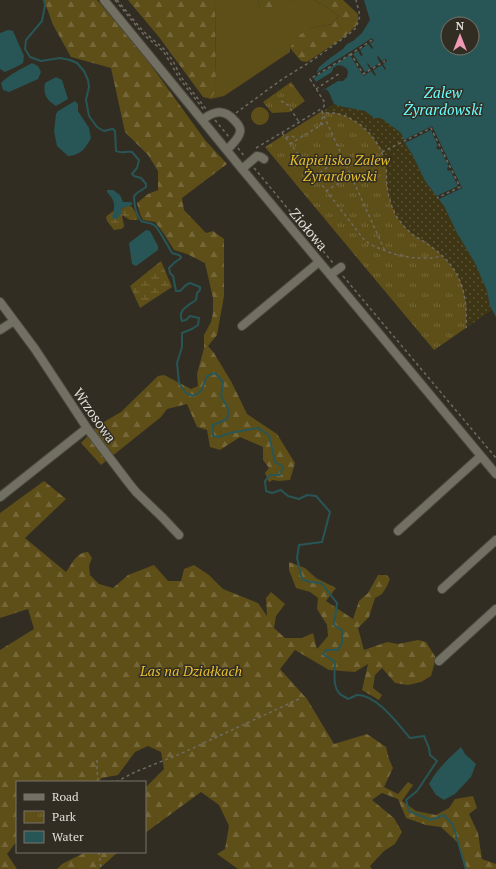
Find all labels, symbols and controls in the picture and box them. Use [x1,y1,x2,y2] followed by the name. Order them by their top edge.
[440,16,480,56] north arrow
[456,19,465,33] text: N
[403,82,483,119] water label: Zalew Żyrardowski
[289,150,391,185] park label: Kapielisko Zalew Żyrardowski
[286,204,332,254] street label: Ziołowa
[69,384,121,446] street label: Wrzosowa
[139,661,242,680] park label: Las na Działkach
[16,781,146,853] legend
[52,789,79,804] text: Road
[52,809,77,824] text: Park
[52,829,84,844] text: Water

